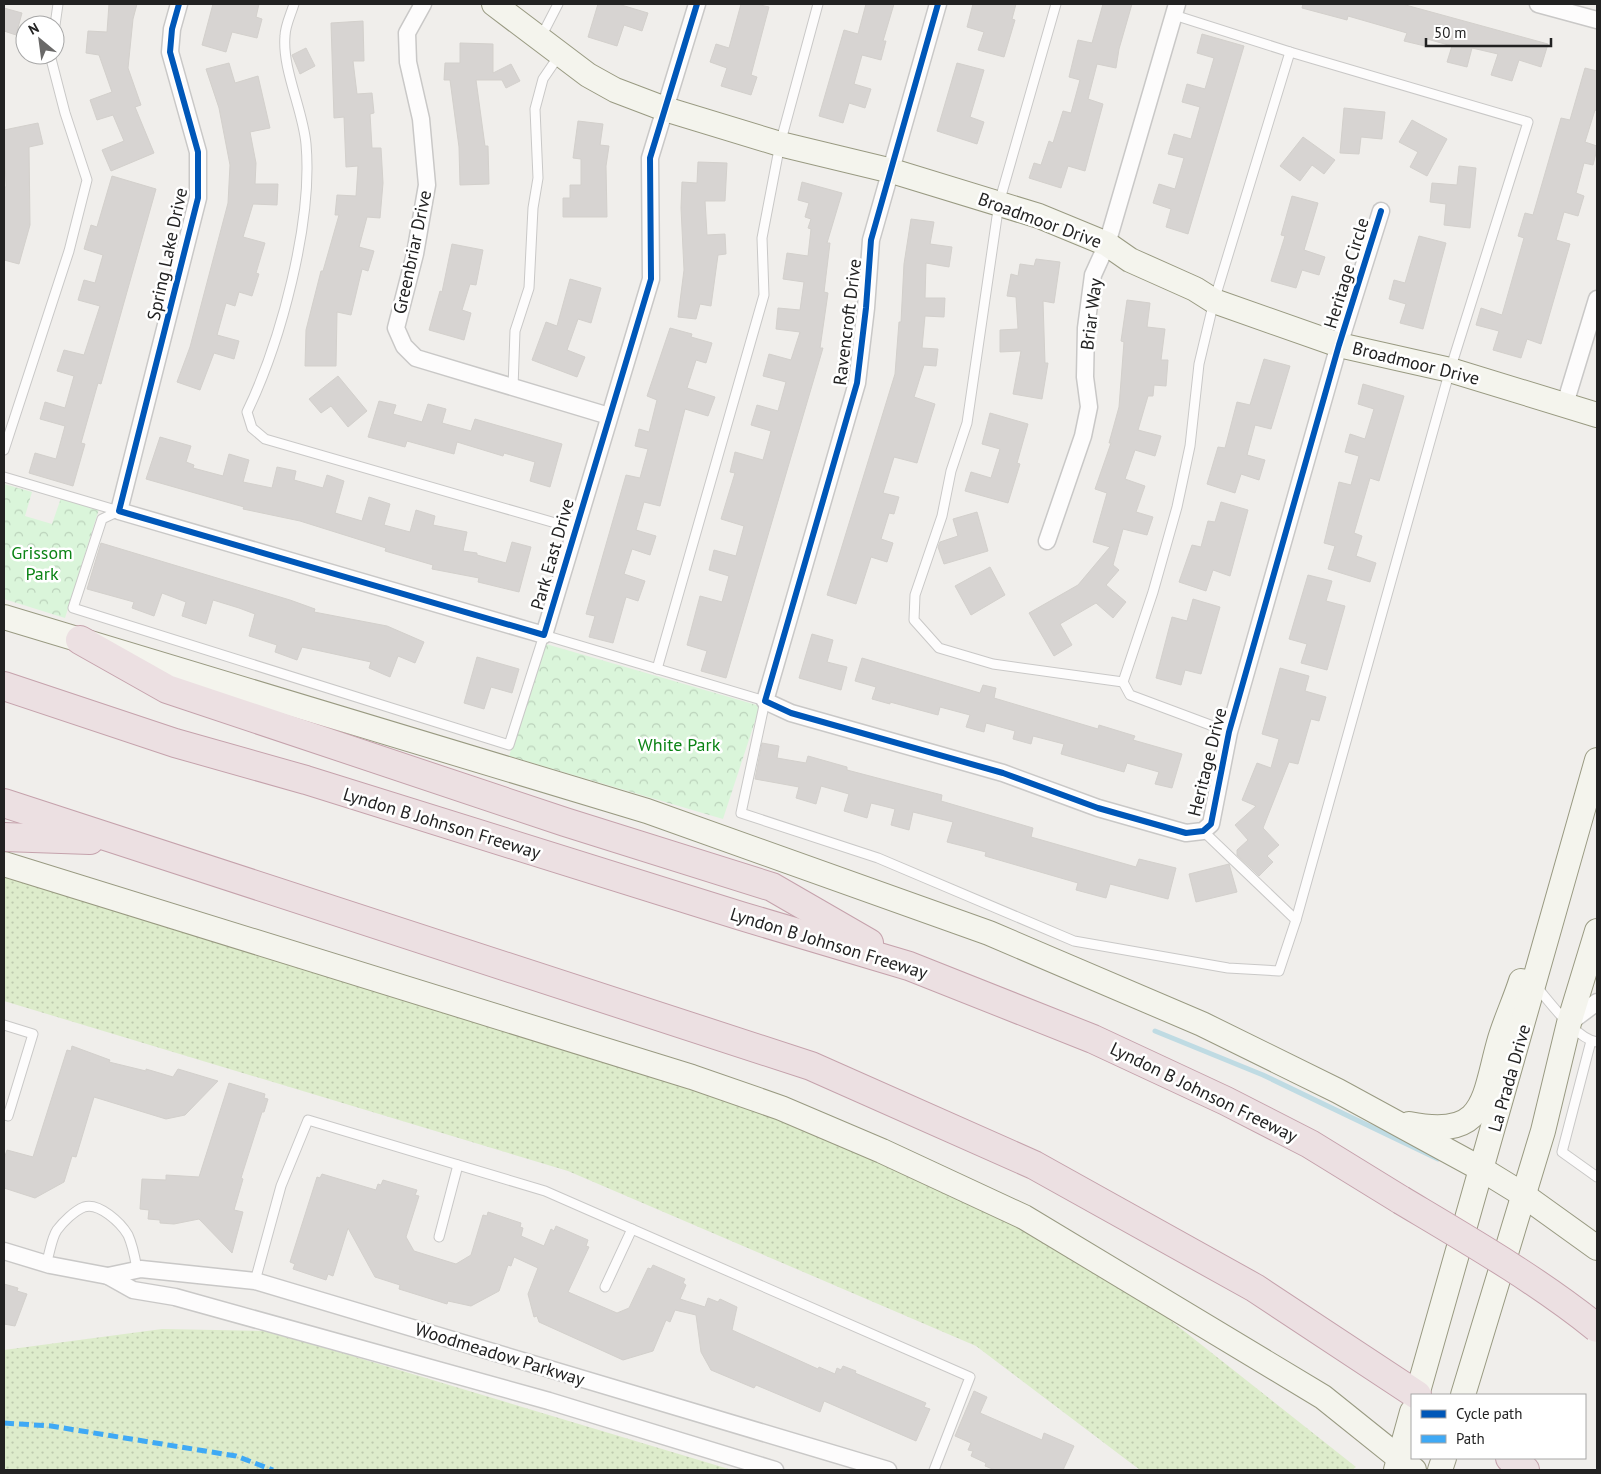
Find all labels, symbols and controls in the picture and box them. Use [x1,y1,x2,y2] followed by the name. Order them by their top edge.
[15,15,65,65] north arrow
[1426,15,1551,47] scale bar
[25,19,42,39] text: N
[1434,23,1467,42] text: 50 m
[142,186,192,322] street label: Spring Lake Drive
[975,187,1105,253] street label: Broadmoor Drive
[388,188,436,316] street label: Greenbriar Drive
[1318,215,1374,331] street label: Heritage Circle
[828,257,866,387] street label: Ravencroft Drive
[1075,276,1107,351] street label: Briar Way
[1350,336,1482,390] street label: Broadmoor Drive
[525,496,579,612] street label: Park East Drive
[11,541,73,585] park label: Grissom Park
[1182,705,1232,819] street label: Heritage Drive
[638,733,721,756] park label: White Park
[340,782,544,864] street label: Lyndon B Johnson Freeway
[727,902,931,984] street label: Lyndon B Johnson Freeway
[1483,1022,1535,1134] street label: La Prada Drive
[1107,1037,1302,1148] street label: Lyndon B Johnson Freeway
[412,1317,588,1391] street label: Woodmeadow Parkway
[1411,1394,1586,1459] legend
[1456,1404,1522,1423] text: Cycle path
[1456,1429,1485,1448] text: Path

